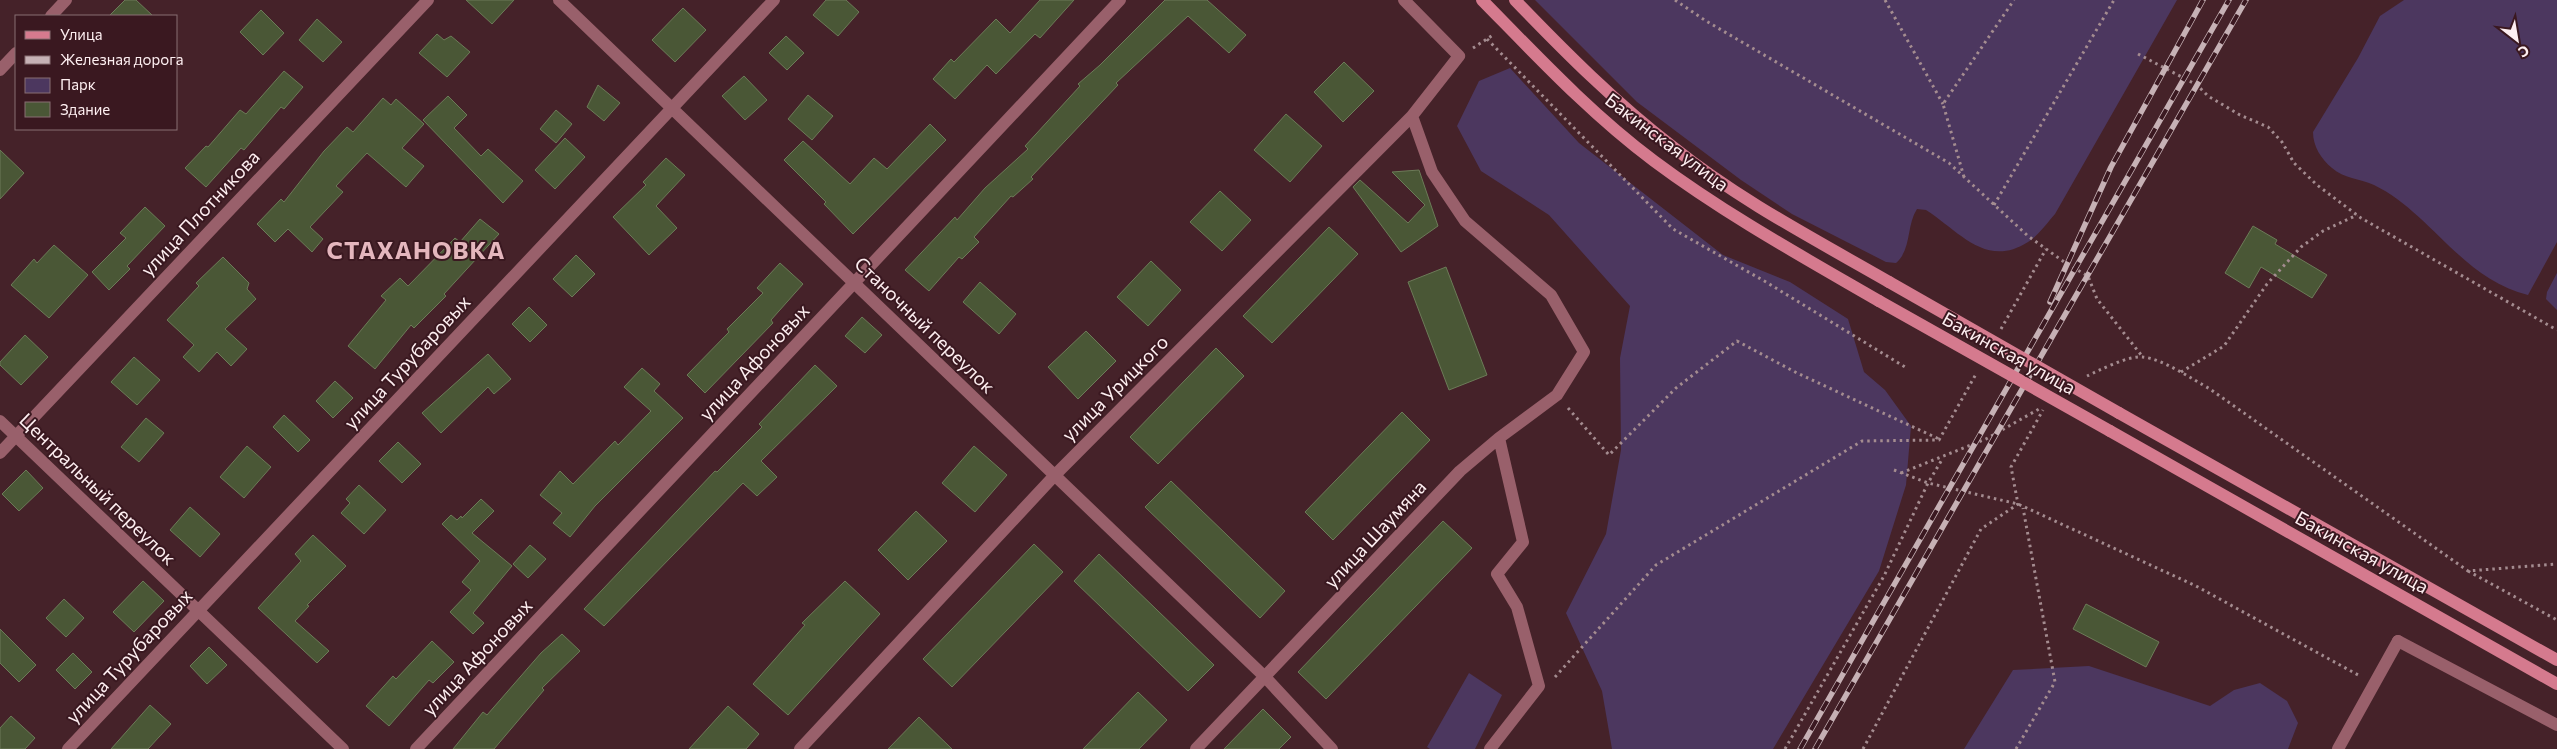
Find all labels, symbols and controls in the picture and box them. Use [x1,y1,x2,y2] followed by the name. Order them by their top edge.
[15,15,178,130] legend
[2492,15,2542,65] north arrow
[60,25,102,43] text: Улица
[2515,42,2532,61] text: С
[60,50,184,68] text: Железная дорога
[60,75,96,93] text: Парк
[1601,88,1734,196] street label: Бакинская улица
[60,100,110,118] text: Здание
[135,145,264,280] street label: улица Плотникова
[327,235,505,264] district label: СТАХАНОВКА
[850,252,1000,398] street label: Станочный переулок
[339,290,475,433] street label: улица Турубаровых
[694,299,813,425] street label: улица Афоновых
[1939,306,2080,399] street label: Бакинская улица
[1057,330,1173,446] street label: улица Урицкого
[15,408,181,569] street label: Центральный переулок
[1319,475,1430,592] street label: улица Шаумяна
[2292,505,2433,598] street label: Бакинская улица
[61,584,197,727] street label: улица Турубаровых
[417,594,536,720] street label: улица Афоновых

